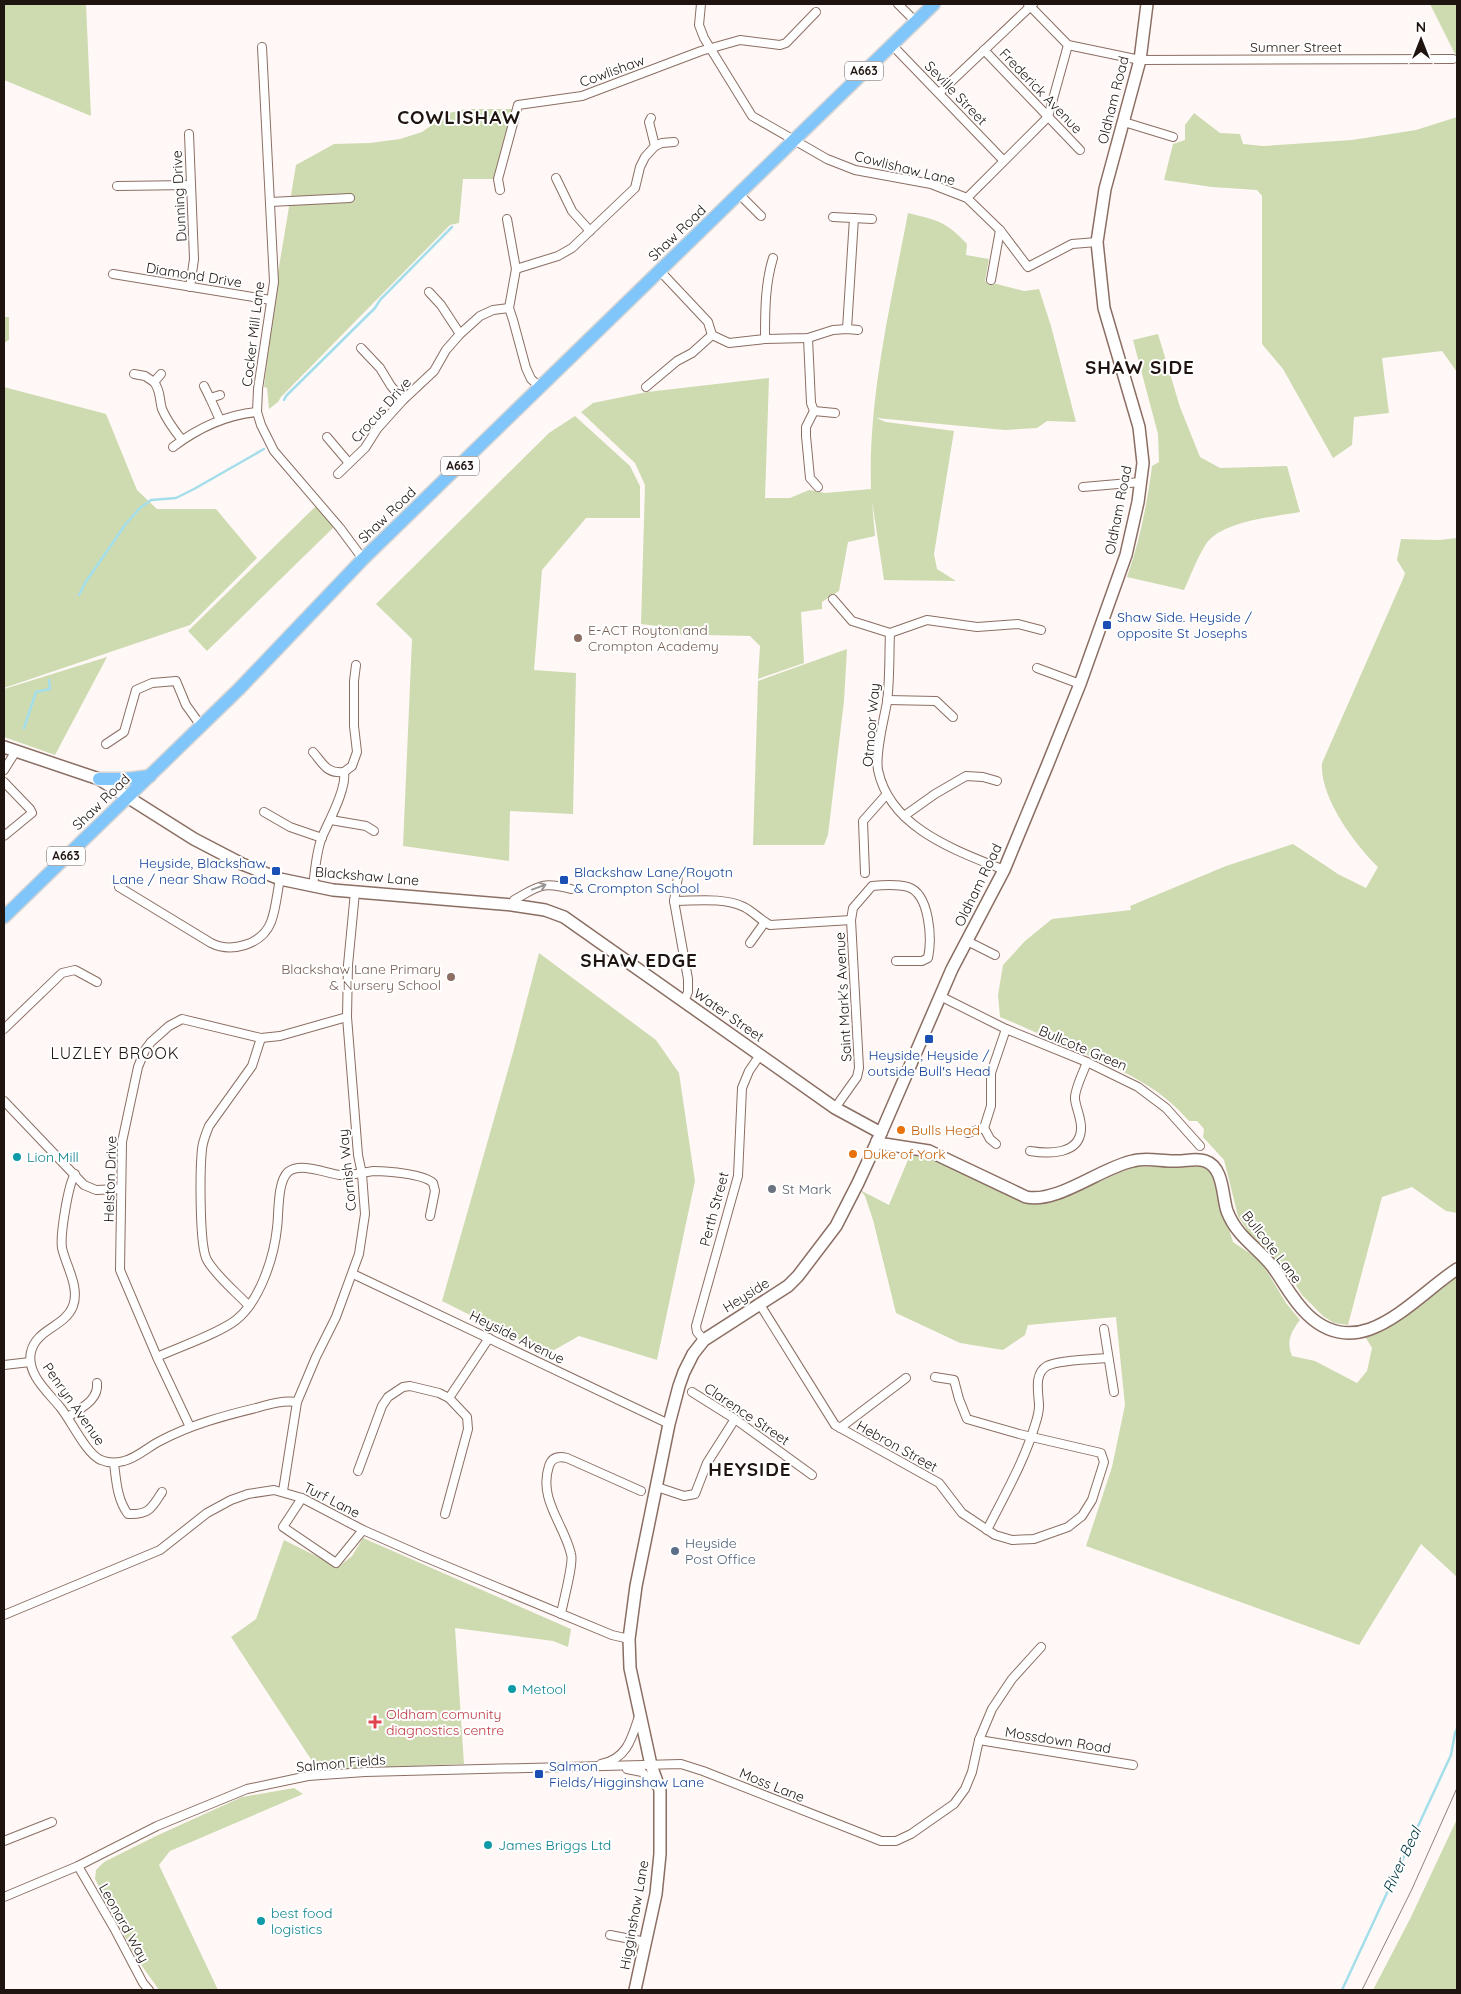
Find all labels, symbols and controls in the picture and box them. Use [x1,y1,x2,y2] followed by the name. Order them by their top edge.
[1396,15,1446,65] north arrow
[1416,18,1426,36] text: N
[1250,38,1342,56] street label: Sumner Street
[996,44,1086,138] street label: Frederick Avenue
[577,51,647,91] street label: Cowlishaw
[1093,54,1133,146] street label: Oldham Road
[921,57,991,129] street label: Seville Street
[845,61,883,80] road number: A663
[397,105,521,129] district label: COWLISHAW
[853,147,957,189] street label: Cowlishaw Lane
[168,150,190,242] street label: Dunning Drive
[644,201,710,265] street label: Shaw Road
[145,259,243,291] street label: Diamond Drive
[238,280,268,388] street label: Cocker Mill Lane
[1085,355,1195,379] district label: SHAW SIDE
[347,373,415,446] street label: Crocus Drive
[441,456,479,476] road number: A663
[1101,464,1135,556] street label: Oldham Road
[354,483,420,547] street label: Shaw Road
[1117,608,1253,642] place label: Shaw Side. Heyside / opposite St Josephs
[1101,619,1113,631] marker: Shaw Side. Heyside / opposite St Josephs
[588,621,719,655] place label: E-ACT Royton and Crompton Academy
[572,632,584,644] marker: E-ACT Royton and Crompton Academy
[858,682,884,768] street label: Otmoor Way
[68,770,134,834] street label: Shaw Road
[950,841,1006,929] street label: Oldham Road
[47,846,85,866] road number: A663
[112,854,266,888] place label: Heyside, Blackshaw Lane / near Shaw Road
[314,862,420,890] street label: Blackshaw Lane
[574,863,733,897] place label: Blackshaw Lane/Royotn & Crompton School
[270,865,282,877] marker: Heyside, Blackshaw Lane / near Shaw Road
[558,874,570,886] marker: Blackshaw Lane/Royotn & Crompton School
[531,882,546,891] one-way arrow
[831,932,855,1062] street label: Saint Mark's Avenue
[580,948,698,972] district label: SHAW EDGE
[281,960,441,994] place label: Blackshaw Lane Primary & Nursery School
[445,971,457,983] marker: Blackshaw Lane Primary & Nursery School
[690,984,768,1046] street label: Water Street
[1036,1021,1130,1075] street label: Bullcote Green
[923,1033,935,1045] marker: Heyside, Heyside / outside Bull's Head
[50,1043,180,1063] district label: LUZLEY BROOK
[868,1046,990,1080] place label: Heyside, Heyside / outside Bull's Head
[911,1121,980,1139] place label: Bulls Head
[895,1124,907,1136] marker: Bulls Head
[334,1128,360,1212] street label: Cornish Way
[99,1135,121,1223] street label: Helston Drive
[863,1145,946,1163] place label: Duke of York
[27,1148,79,1166] place label: Lion Mill
[847,1148,859,1160] marker: Duke of York
[11,1151,23,1163] marker: Lion Mill
[695,1170,733,1248] street label: Perth Street
[782,1180,831,1198] place label: St Mark
[766,1183,778,1195] marker: St Mark
[1238,1207,1306,1287] street label: Bullcote Lane
[719,1274,773,1316] street label: Heyside
[467,1306,567,1368] street label: Heyside Avenue
[39,1359,109,1449] street label: Penryn Avenue
[701,1379,793,1449] street label: Clarence Street
[853,1416,941,1476] street label: Hebron Street
[708,1457,792,1481] district label: HEYSIDE
[301,1478,363,1522] street label: Turf Lane
[685,1534,756,1568] place label: Heyside Post Office
[669,1545,681,1557] marker: Heyside Post Office
[522,1680,566,1698] place label: Metool
[506,1683,518,1695] marker: Metool
[386,1705,504,1739] place label: Oldham comunity diagnostics centre
[368,1715,382,1729] marker: Oldham comunity diagnostics centre
[1004,1723,1112,1757] street label: Mossdown Road
[296,1750,386,1776] street label: Salmon Fields
[549,1757,704,1791] place label: Salmon Fields/Higginshaw Lane
[737,1764,807,1806] street label: Moss Lane
[533,1768,545,1780] marker: Salmon Fields/Higginshaw Lane
[1378,1823,1426,1896] water label: River Beal
[498,1836,611,1854] place label: James Briggs Ltd
[482,1839,494,1851] marker: James Briggs Ltd
[616,1859,653,1971] street label: Higginshaw Lane
[95,1880,153,1966] street label: Leonard Way
[271,1904,332,1938] place label: best food logistics
[255,1915,267,1927] marker: best food logistics

